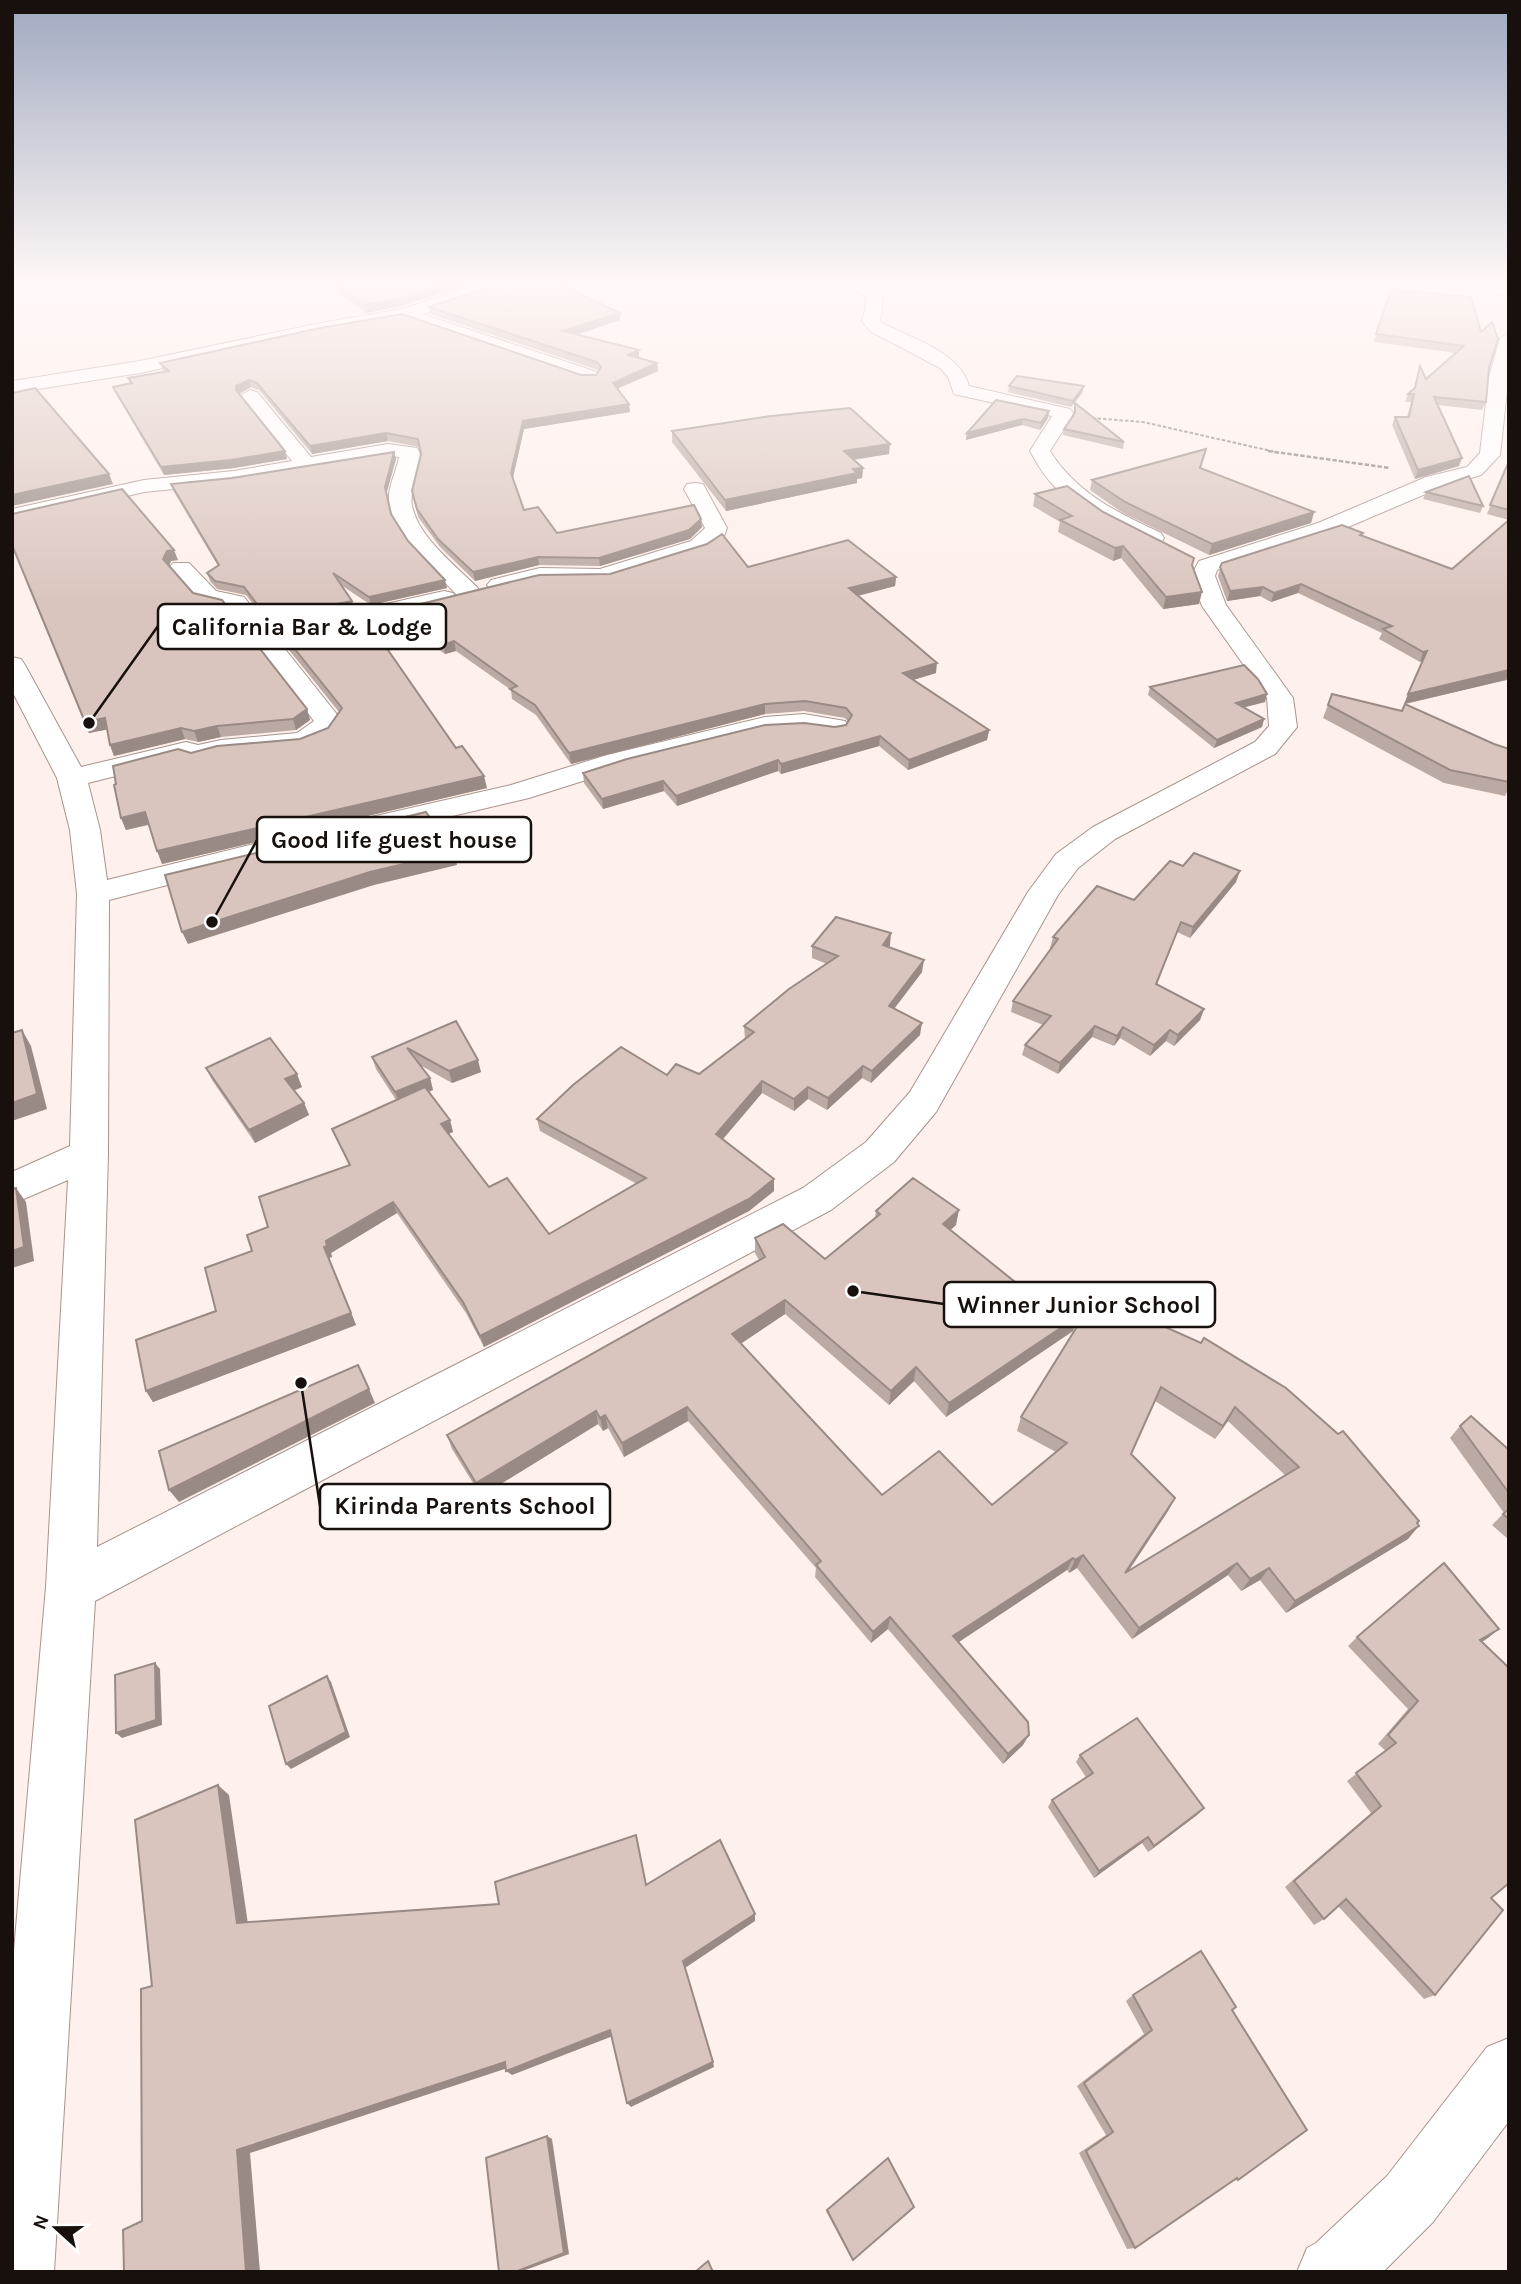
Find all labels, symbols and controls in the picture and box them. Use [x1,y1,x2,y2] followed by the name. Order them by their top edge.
[158,604,446,649] callout: California Bar & Lodge
[172,613,432,641] text: California Bar & Lodge
[257,817,531,862] callout: Good life guest house
[271,826,517,854] text: Good life guest house
[944,1282,1215,1327] callout: Winner Junior School
[957,1291,1201,1319] text: Winner Junior School
[320,1484,610,1529] callout: Kirinda Parents School
[334,1492,596,1520] text: Kirinda Parents School
[21,2193,91,2263] north arrow
[28,2212,54,2233] text: N

